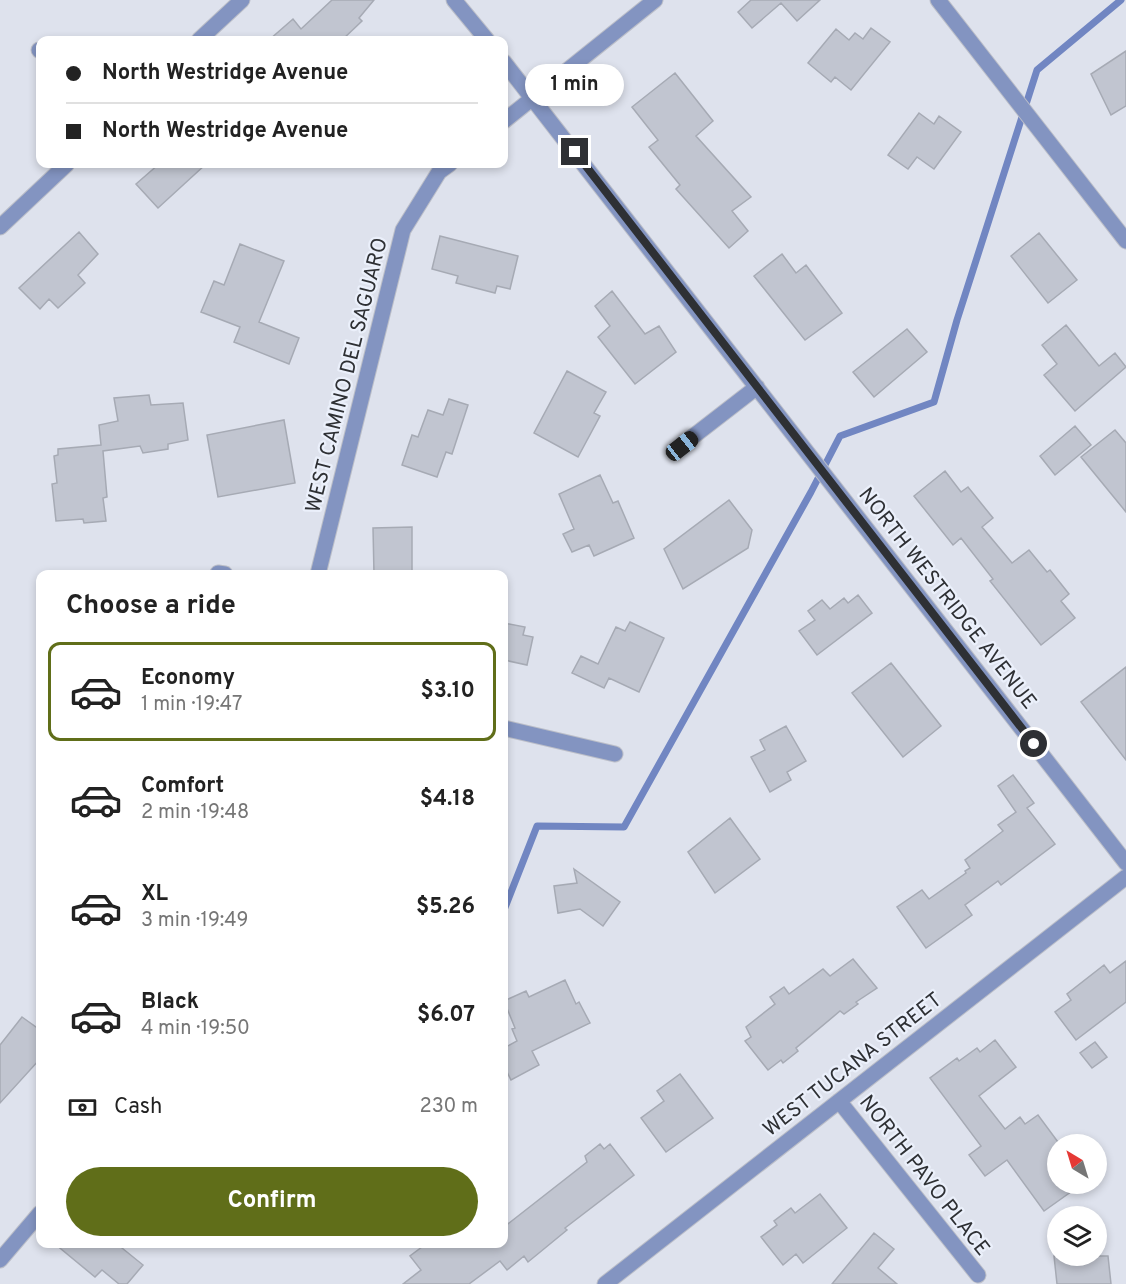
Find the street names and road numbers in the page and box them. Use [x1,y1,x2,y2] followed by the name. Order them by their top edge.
[300,235,395,516] street label: WEST CAMINO DEL SAGUARO
[852,483,1042,715] street label: NORTH WESTRIDGE AVENUE
[758,987,948,1143] street label: WEST TUCANA STREET
[853,1090,995,1262] street label: NORTH PAVO PLACE

